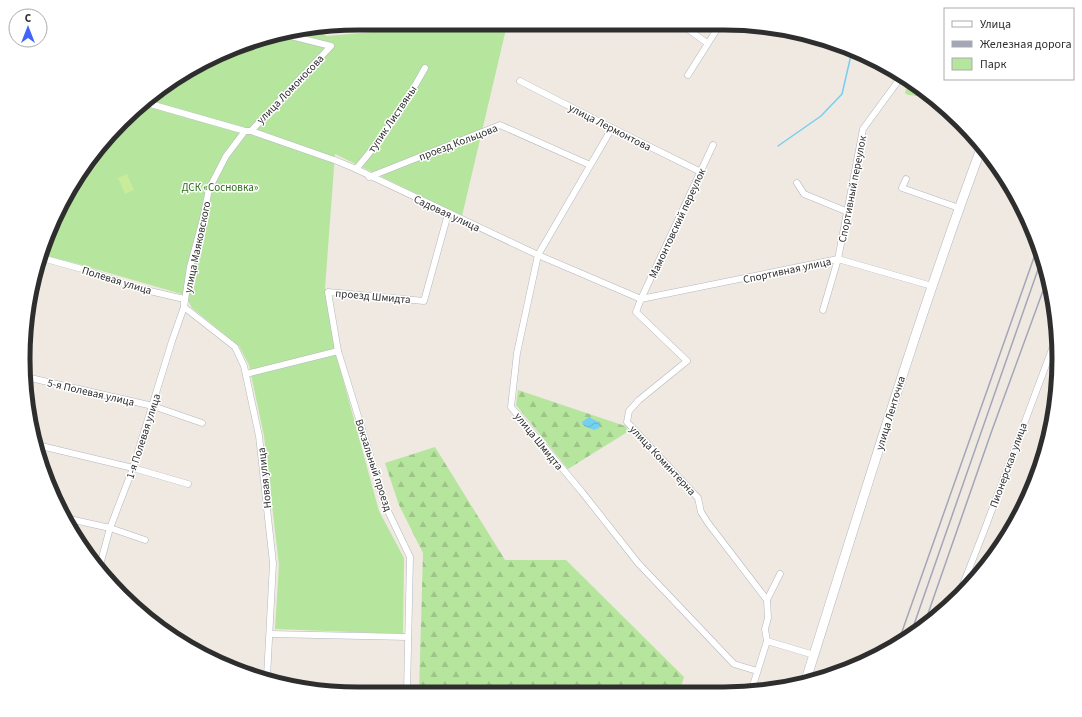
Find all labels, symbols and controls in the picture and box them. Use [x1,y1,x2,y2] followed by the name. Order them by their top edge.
[8,8,48,48] north arrow
[944,8,1074,80] legend
[25,11,32,26] text: С
[980,16,1011,33] text: Улица
[980,36,1072,53] text: Железная дорога
[253,51,327,127] street label: улица Ломоносова
[980,56,1006,73] text: Парк
[364,83,420,156] street label: тупик Листвяны
[566,100,654,155] street label: улица Лермонтова
[417,121,500,164] street label: проезд Кольцова
[835,134,870,244] street label: Спортивный переулок
[645,165,710,281] street label: Мамонтовский переулок
[181,180,259,195] park label: ДСК «Сосновка»
[411,192,482,235] street label: Садовая улица
[180,200,215,294] street label: улица Маяковского
[742,254,832,287] street label: Спортивная улица
[80,263,154,298] street label: Полевая улица
[335,286,411,307] street label: проезд Шмидта
[872,374,909,452] street label: улица Ленточка
[46,375,136,410] street label: 5-я Полевая улица
[123,392,164,481] street label: 1-я Полевая улица
[511,409,566,473] street label: улица Шмидта
[352,417,396,513] street label: Вокзальный проезд
[986,421,1031,510] street label: Пионерская улица
[626,422,699,499] street label: улица Коминтерна
[254,447,275,509] street label: Новая улица

